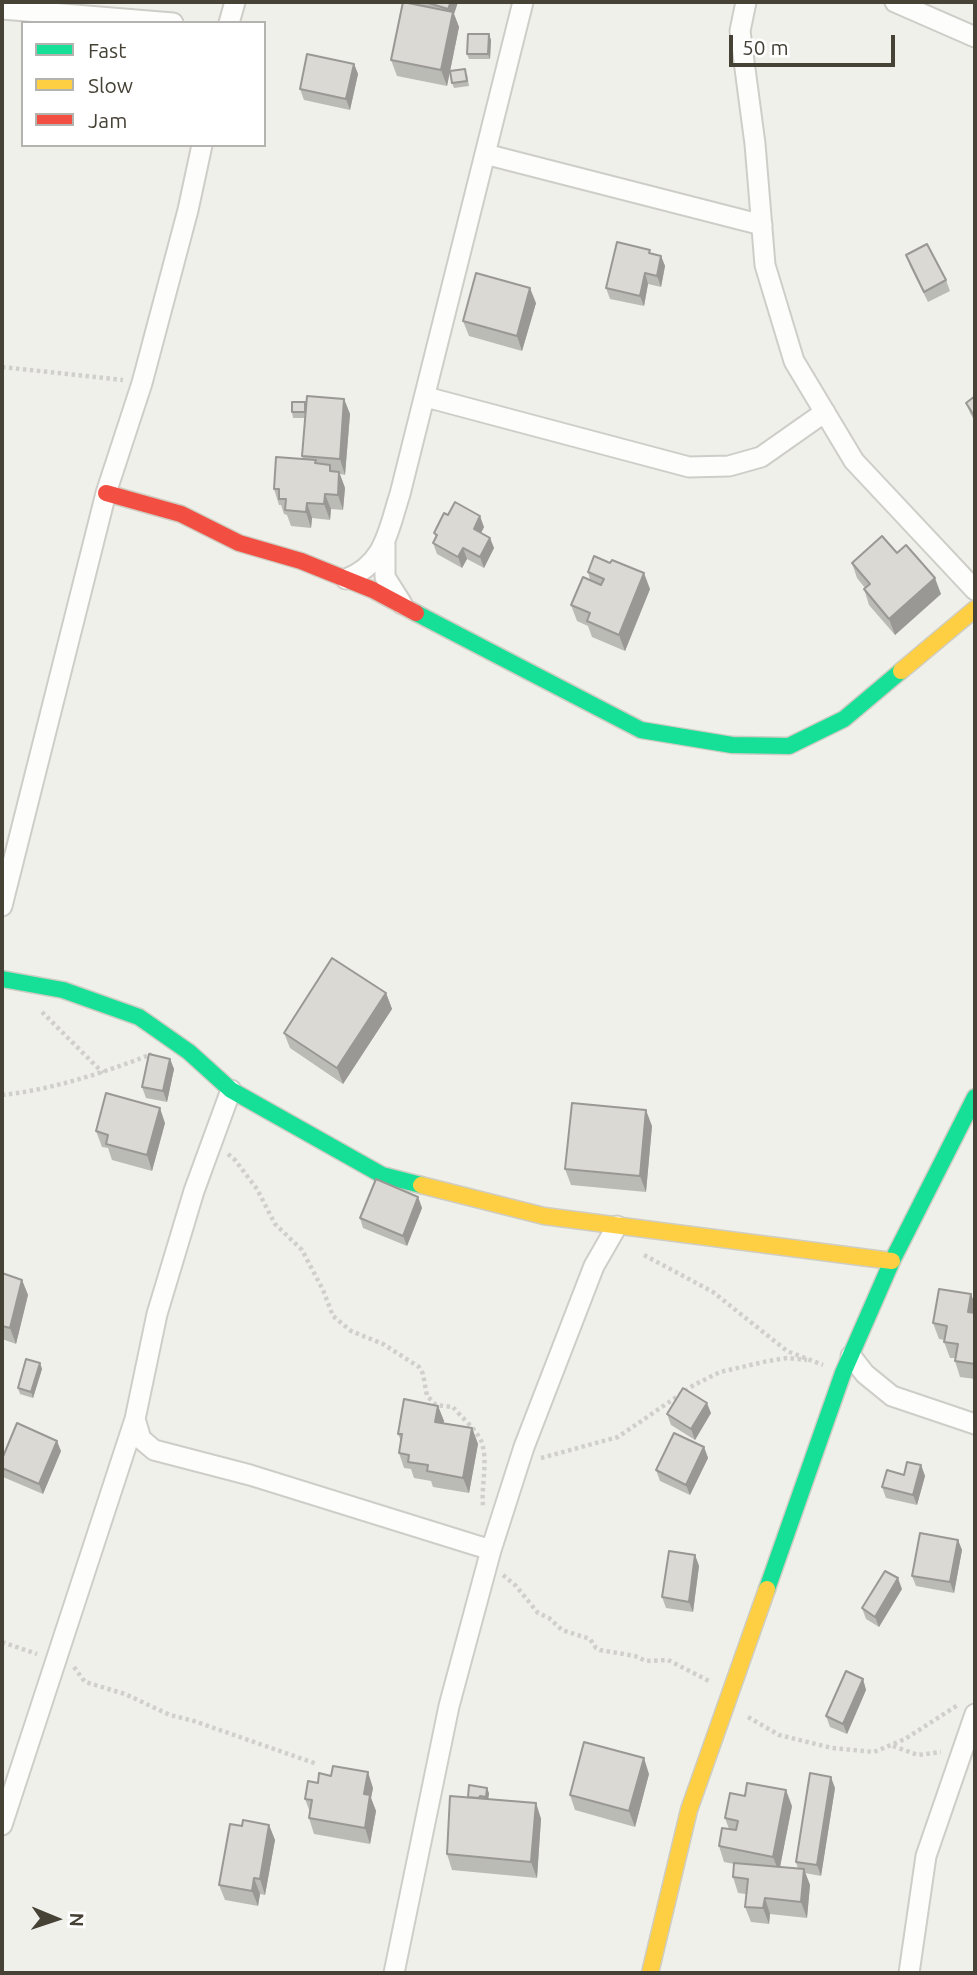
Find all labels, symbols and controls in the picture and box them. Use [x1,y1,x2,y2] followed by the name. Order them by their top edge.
[21,21,266,147] legend
[732,21,898,65] scale bar
[742,35,789,59] text: 50 m
[88,38,126,62] text: Fast
[88,73,133,97] text: Slow
[88,108,127,132] text: Jam
[21,1884,91,1954] north arrow
[66,1912,88,1927] text: N

